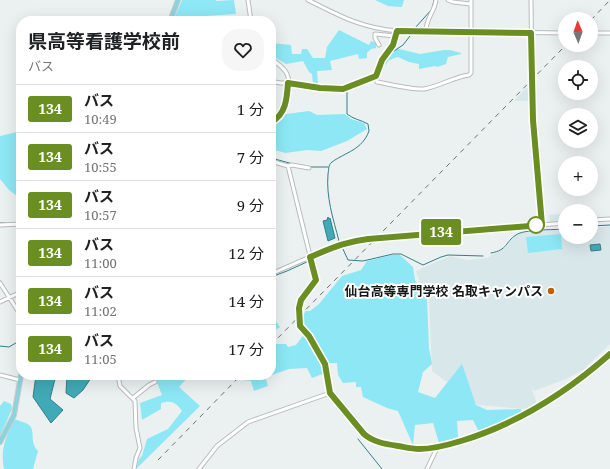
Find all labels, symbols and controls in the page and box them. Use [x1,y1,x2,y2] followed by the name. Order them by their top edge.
[558,12,598,52] north arrow
[558,12,598,244] map controls
[28,28,180,54] text: 県高等看護学校前
[222,29,264,71] button: heart
[28,57,54,75] text: バス
[558,60,598,100] button: locate
[84,90,114,110] text: バス
[38,99,62,118] text: 134
[237,99,264,119] text: 1 分
[558,108,598,148] button: layers
[84,110,117,128] text: 10:49
[84,138,114,158] text: バス
[38,147,62,166] text: 134
[237,147,264,167] text: 7 分
[558,156,598,196] button: +
[84,158,117,176] text: 10:55
[84,186,114,206] text: バス
[38,195,62,214] text: 134
[237,195,264,215] text: 9 分
[558,204,598,244] button: −
[84,206,117,224] text: 10:57
[527,216,545,234] unlabelled marker
[418,219,464,245] line badge: 134
[429,222,453,241] text: 134
[84,234,114,254] text: バス
[38,243,62,262] text: 134
[228,243,264,263] text: 12 分
[84,254,117,272] text: 11:00
[84,282,114,302] text: バス
[345,282,543,300] place label: 仙台高等専門学校 名取キャンパス
[546,286,556,296] marker: 仙台高等専門学校 名取キャンパス
[38,291,62,310] text: 134
[228,291,264,311] text: 14 分
[84,302,117,320] text: 11:02
[84,330,114,350] text: バス
[38,339,62,358] text: 134
[228,339,264,359] text: 17 分
[84,350,117,368] text: 11:05

